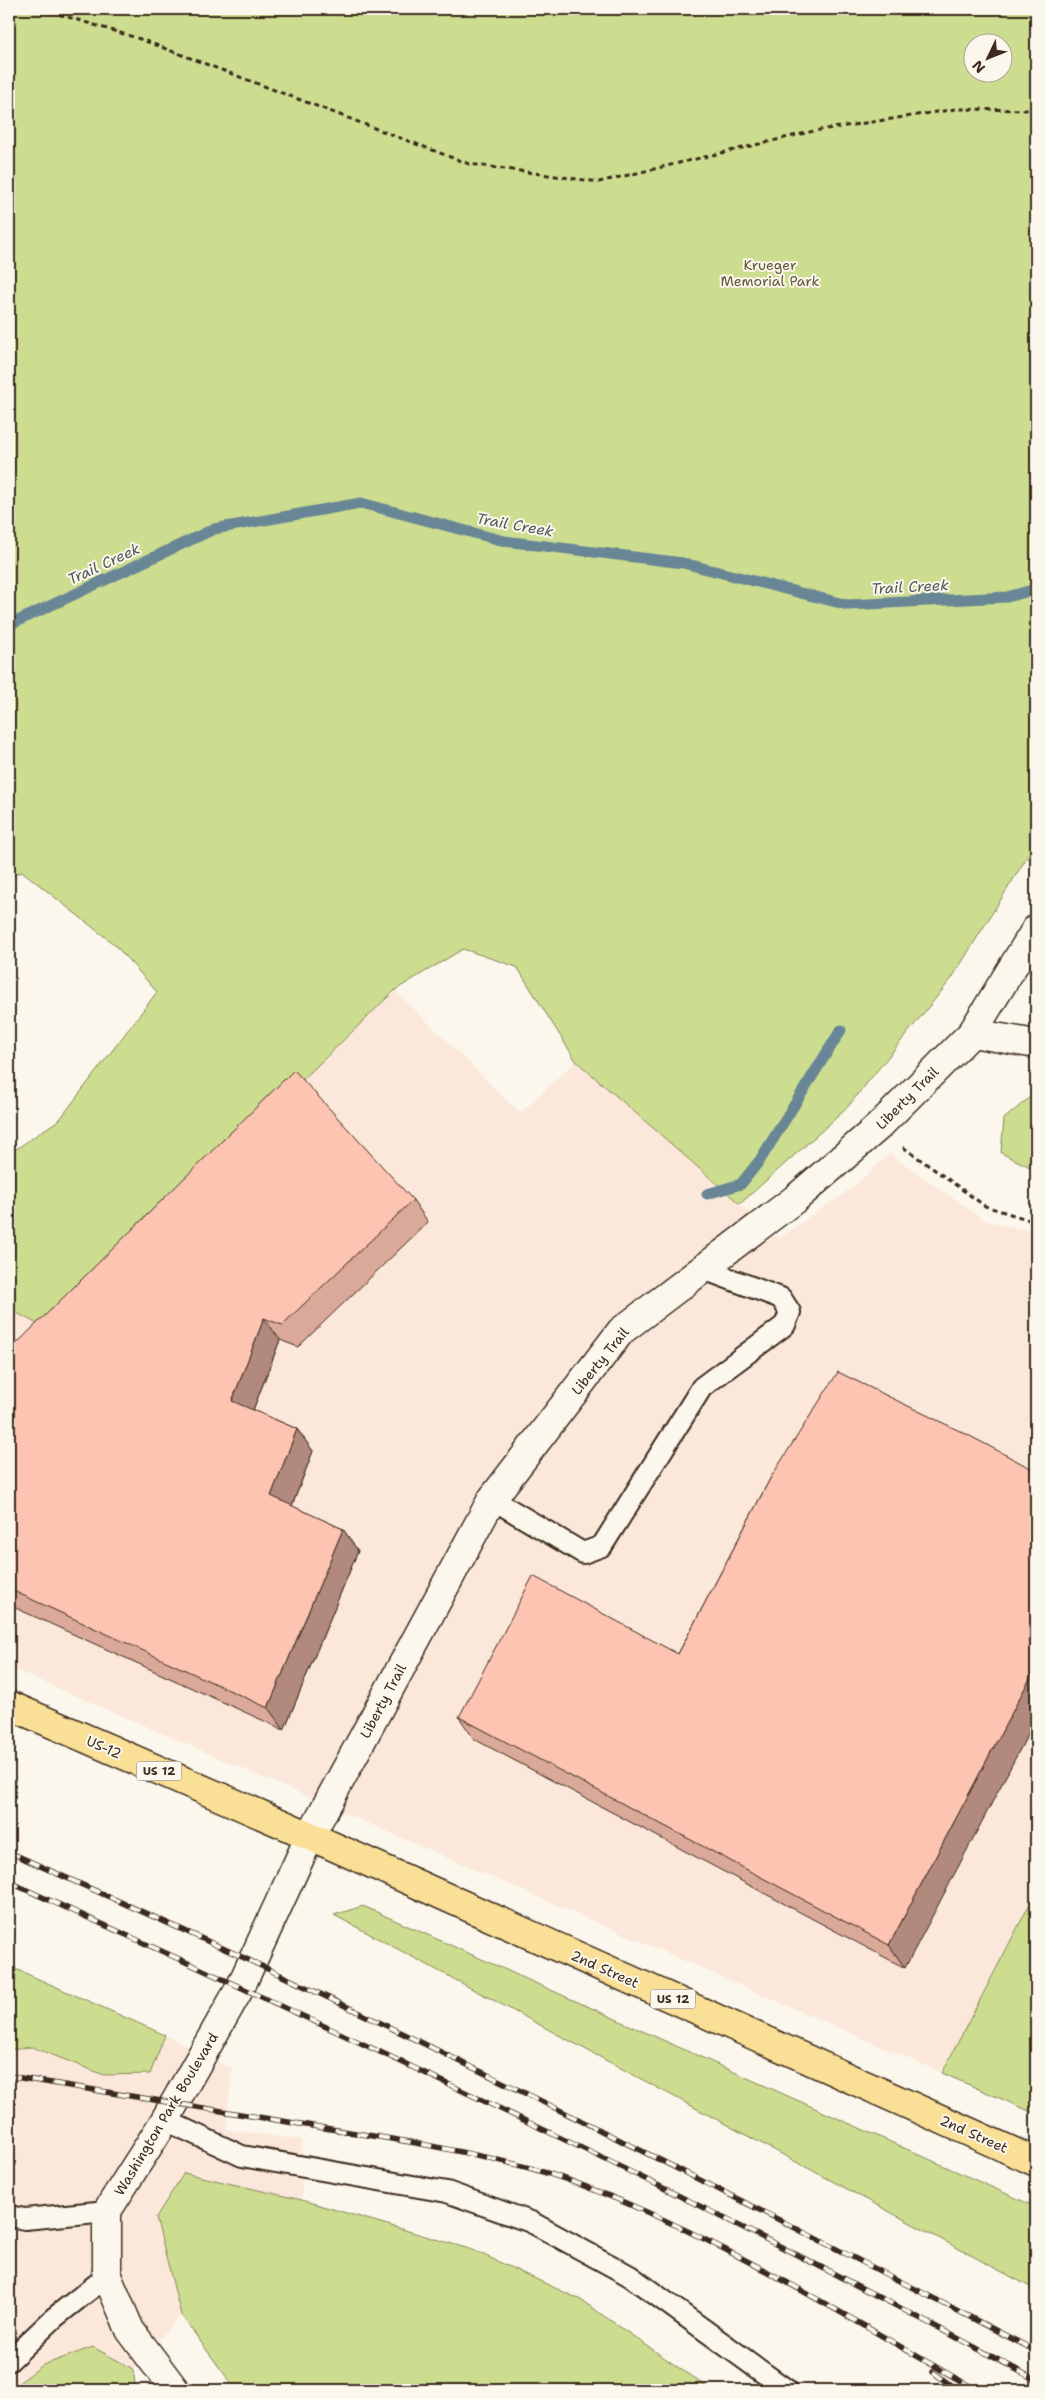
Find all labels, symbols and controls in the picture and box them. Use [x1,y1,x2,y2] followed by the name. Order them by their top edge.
[962,32,1012,82] north arrow
[968,57,989,77] text: N
[720,256,820,290] park label: Krueger Memorial Park
[475,508,555,542] water label: Trail Creek
[64,538,144,590] water label: Trail Creek
[871,575,950,599] water label: Trail Creek
[872,1062,943,1133] street label: Liberty Trail
[567,1323,633,1398] street label: Liberty Trail
[356,1660,410,1741] street label: Liberty Trail
[84,1731,124,1763] street label: US-12
[136,1762,182,1780] road number: US 12
[568,1946,642,1992] street label: 2nd Street
[650,1990,696,2008] road number: US 12
[110,2029,222,2199] street label: Washington Park Boulevard
[937,2111,1011,2157] street label: 2nd Street

